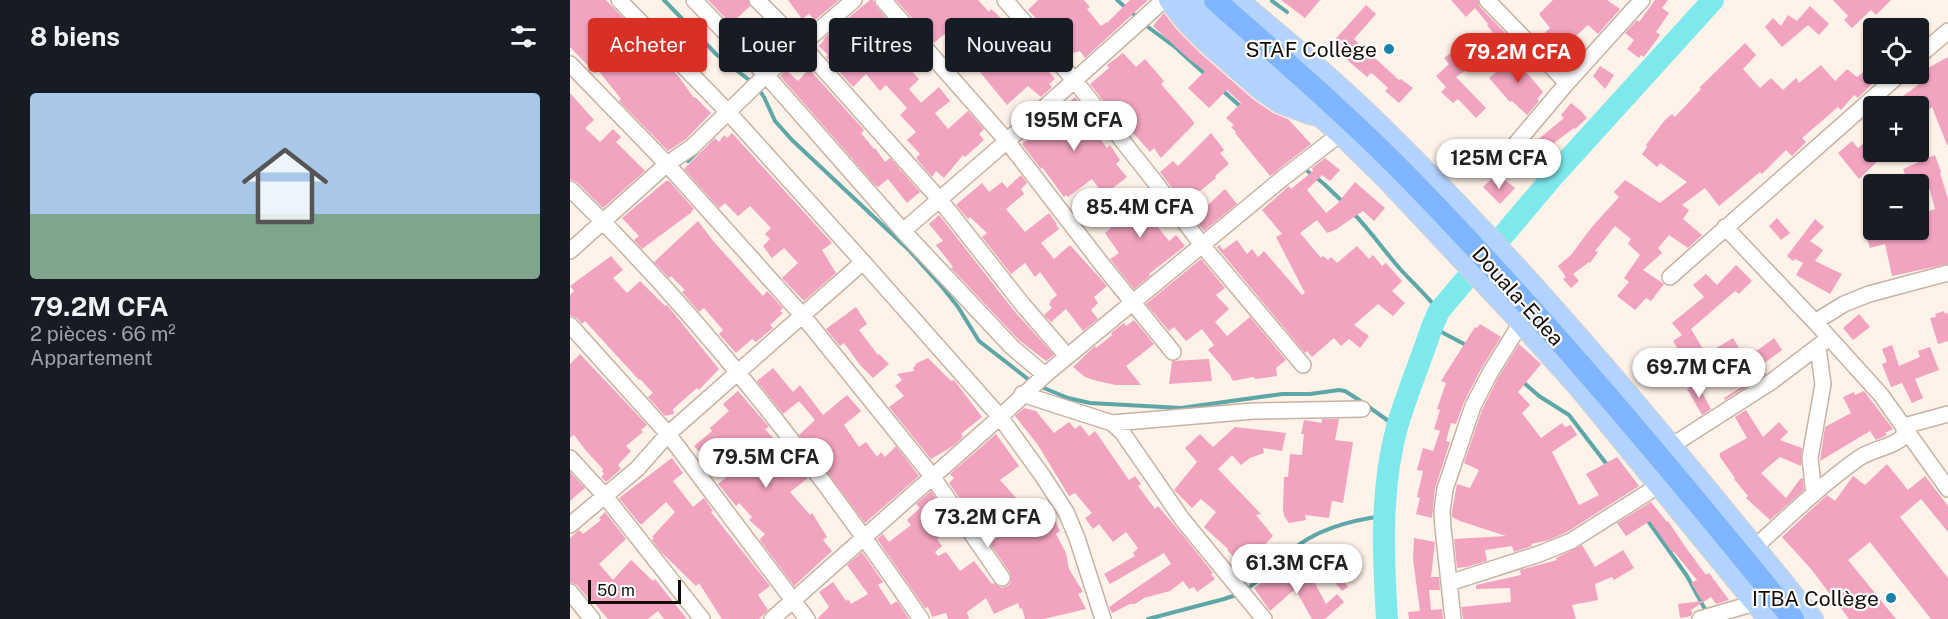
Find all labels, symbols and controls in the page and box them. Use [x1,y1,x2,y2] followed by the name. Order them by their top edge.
[588,18,707,72] chip: Acheter
[719,18,817,72] chip: Louer
[829,18,933,72] chip: Filtres
[945,18,1073,72] chip: Nouveau
[1863,18,1929,240] map controls
[1863,18,1929,84] button: locate
[507,20,540,53] icon: filters
[30,21,120,52] text: 8 biens
[1449,33,1587,84] pin: 79.2M CFA
[1246,37,1377,62] place label: STAF Collège
[1465,40,1571,64] text: 79.2M CFA
[1382,42,1396,56] marker: STAF Collège
[1863,96,1929,162] button: +
[1012,101,1136,152] pin: 195M CFA
[1025,108,1123,132] text: 195M CFA
[231,132,339,240] icon: home
[1437,139,1561,190] pin: 125M CFA
[1450,146,1548,170] text: 125M CFA
[1863,174,1929,240] button: −
[1071,188,1209,239] pin: 85.4M CFA
[1086,195,1194,219] text: 85.4M CFA
[1467,241,1569,351] street label: Douala-Edea
[30,291,169,322] text: 79.2M CFA
[30,322,176,346] text: 2 pièces · 66 m²
[30,346,153,370] text: Appartement
[1630,348,1768,399] pin: 69.7M CFA
[1646,355,1752,379] text: 69.7M CFA
[697,438,835,489] pin: 79.5M CFA
[712,445,820,469] text: 79.5M CFA
[919,498,1057,549] pin: 73.2M CFA
[935,505,1041,529] text: 73.2M CFA
[1228,544,1366,595] pin: 61.3M CFA
[1245,551,1349,575] text: 61.3M CFA
[588,577,681,604] scale bar
[597,581,635,600] text: 50 m
[1752,586,1879,611] place label: ITBA Collège
[1884,591,1898,605] marker: ITBA Collège

